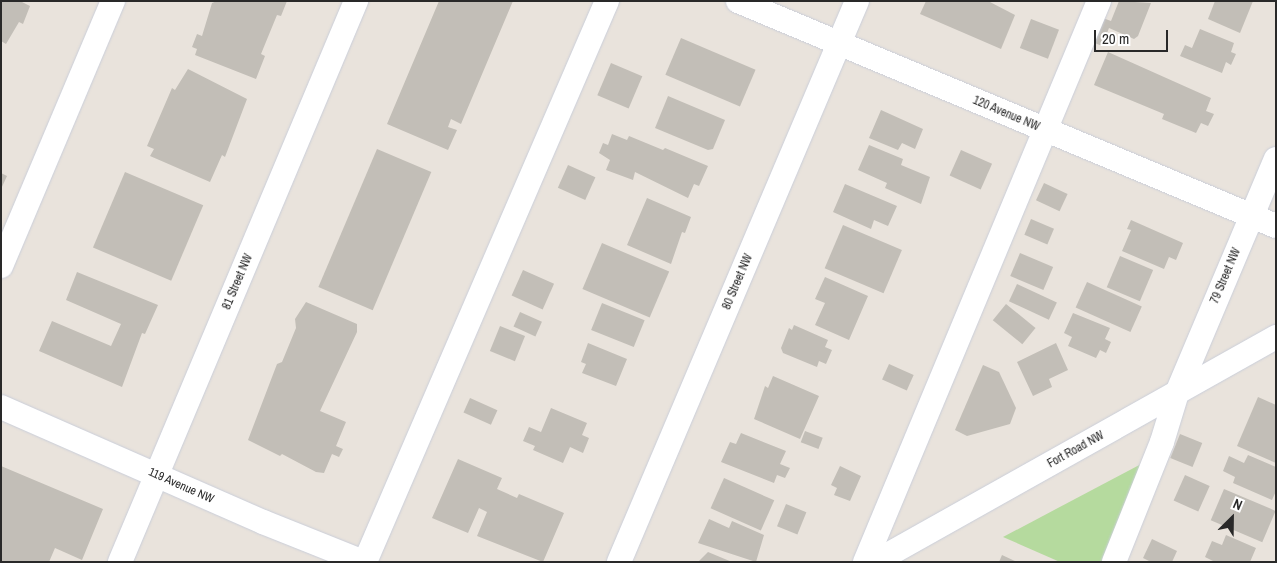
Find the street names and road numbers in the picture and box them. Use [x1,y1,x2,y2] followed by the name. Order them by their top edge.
[970,93,1042,135] street label: 120 Avenue NW
[1208,246,1244,306] street label: 79 Street NW
[220,252,256,312] street label: 81 Street NW
[720,252,756,312] street label: 80 Street NW
[1045,429,1107,471] street label: Fort Road NW
[146,465,216,507] street label: 119 Avenue NW

